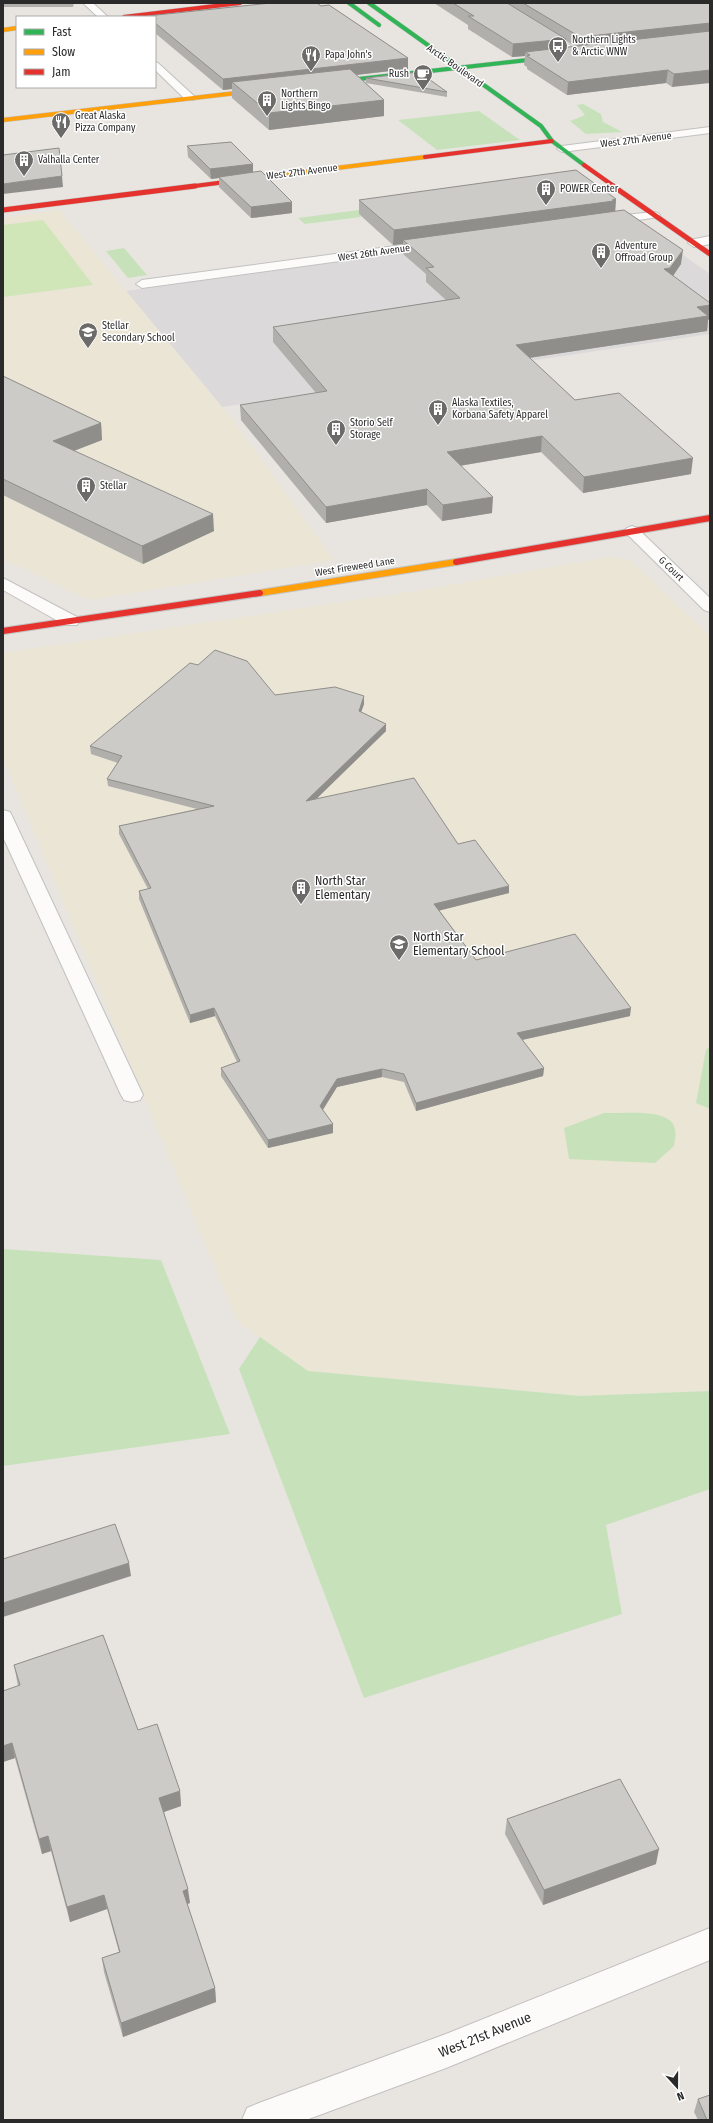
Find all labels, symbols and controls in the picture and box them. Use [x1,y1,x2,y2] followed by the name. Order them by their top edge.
[16,16,156,88] legend
[52,25,71,39] text: Fast
[572,34,636,58] place label: Northern Lights & Arctic WNW
[547,35,569,63] bus stop icon: Northern Lights & Arctic WNW
[424,42,486,90] street label: Arctic Boulevard
[300,44,322,72] restaurant icon: Papa John's
[52,45,75,59] text: Slow
[325,49,372,61] place label: Papa John's
[412,63,434,91] cafe icon: Rush
[52,65,70,79] text: Jam
[389,68,409,80] place label: Rush
[281,88,331,112] place label: Northern Lights Bingo
[256,89,278,117] building icon: Northern Lights Bingo
[75,110,136,134] place label: Great Alaska Pizza Company
[50,111,72,139] restaurant icon: Great Alaska Pizza Company
[600,130,672,150] street label: West 27th Avenue
[13,149,35,177] building icon: Valhalla Center
[38,154,100,166] place label: Valhalla Center
[266,162,338,182] street label: West 27th Avenue
[535,178,557,206] building icon: POWER Center
[560,183,619,195] place label: POWER Center
[615,240,673,264] place label: Adventure Offroad Group
[590,241,612,269] building icon: Adventure Offroad Group
[337,242,411,264] street label: West 26th Avenue
[102,320,175,344] place label: Stellar Secondary School
[77,321,99,349] school or university icon: Stellar Secondary School
[452,397,548,421] place label: Alaska Textiles, Korbana Safety Apparel
[427,398,449,426] building icon: Alaska Textiles, Korbana Safety Apparel
[350,417,393,441] place label: Storio Self Storage
[325,418,347,446] building icon: Storio Self Storage
[75,475,97,503] building icon: Stellar
[100,480,127,492] place label: Stellar
[656,554,687,584] street label: G Court
[314,555,396,579] street label: West Fireweed Lane
[315,874,371,902] place label: North Star Elementary
[290,877,312,905] building icon: North Star Elementary
[413,930,504,958] place label: North Star Elementary School
[388,933,410,961] school or university icon: North Star Elementary School
[436,2009,534,2061] street label: West 21st Avenue
[657,2067,697,2107] north arrow
[675,2089,686,2103] text: N

